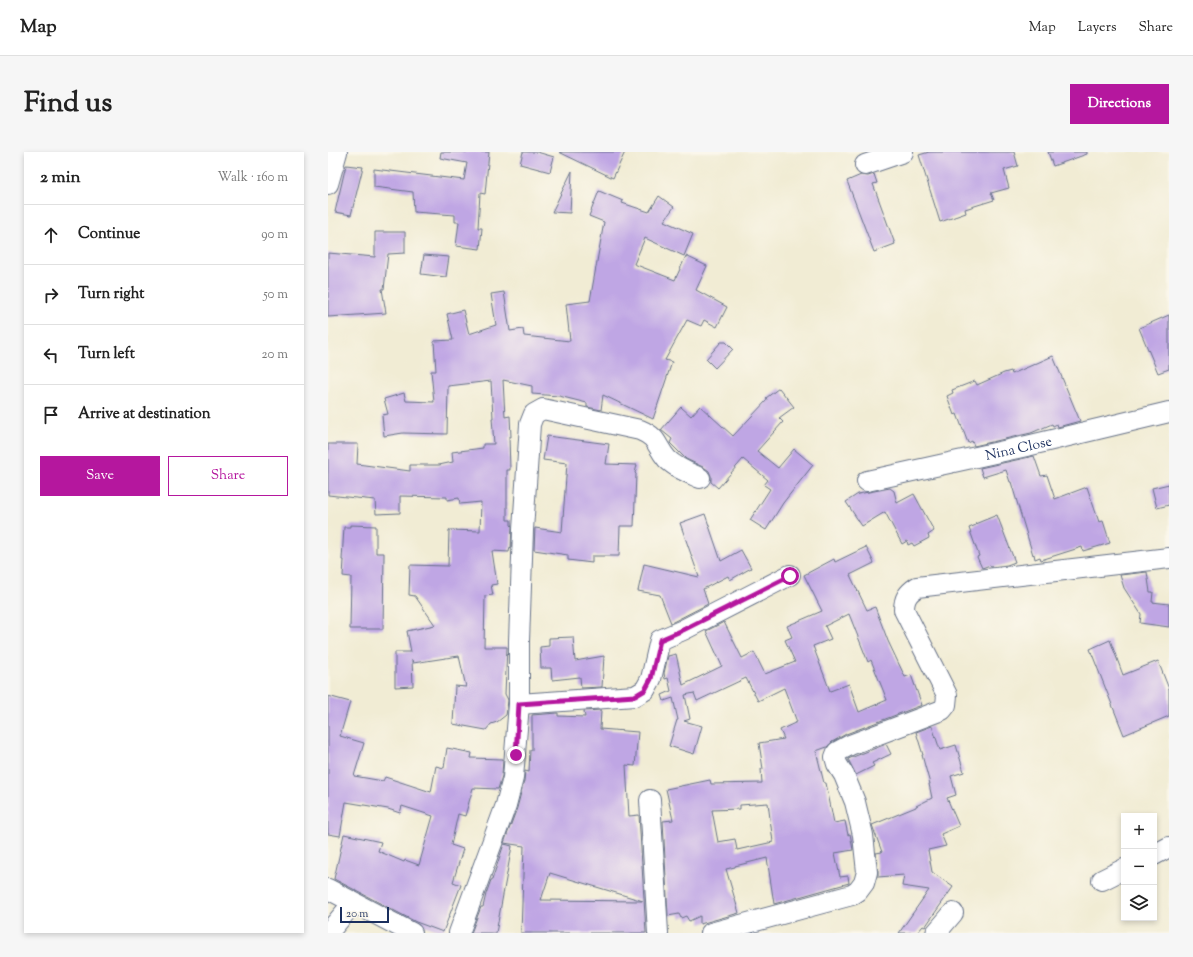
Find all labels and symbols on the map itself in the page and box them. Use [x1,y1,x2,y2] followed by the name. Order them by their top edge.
[984,432,1054,467] street label: Nina Close
[781,567,799,585] route start
[507,746,525,764] route end
[340,905,389,924] scale bar

